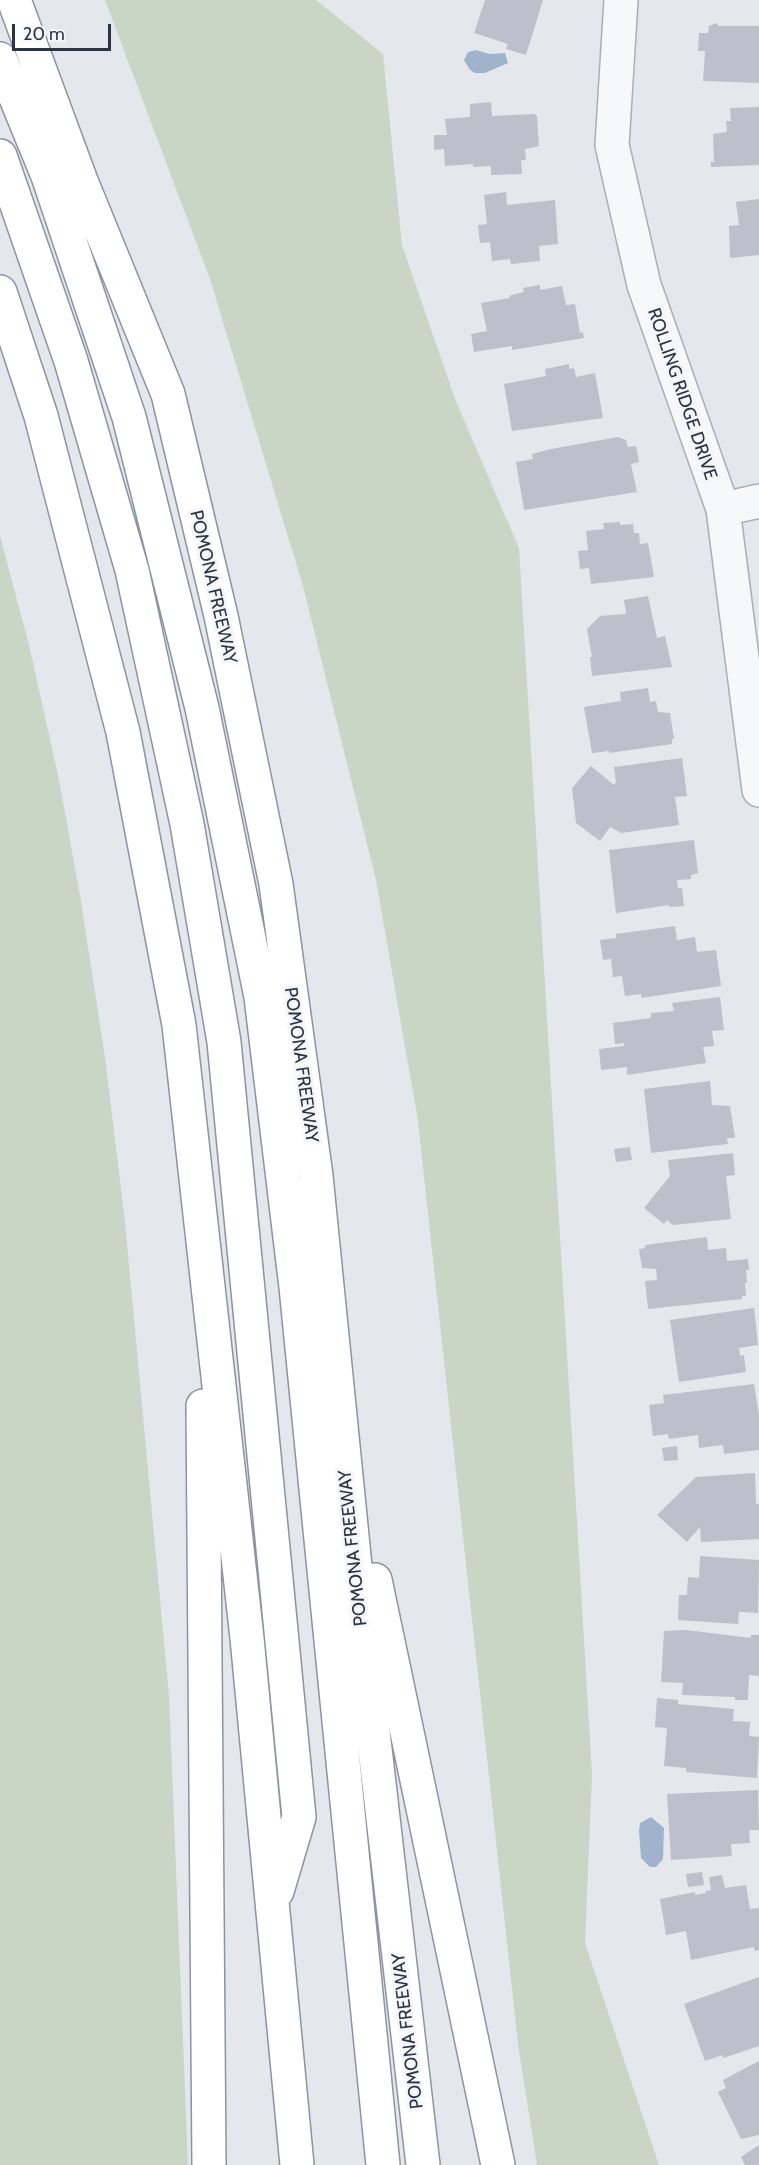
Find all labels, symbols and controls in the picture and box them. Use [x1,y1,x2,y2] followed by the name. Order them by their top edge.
[15,12,114,50] scale bar
[23,23,65,45] text: 20 m
[642,305,722,483] street label: ROLLING RIDGE DRIVE
[185,508,241,666] street label: POMONA FREEWAY
[279,986,323,1144] street label: POMONA FREEWAY
[334,1469,372,1627] street label: POMONA FREEWAY
[388,1952,428,2110] street label: POMONA FREEWAY

